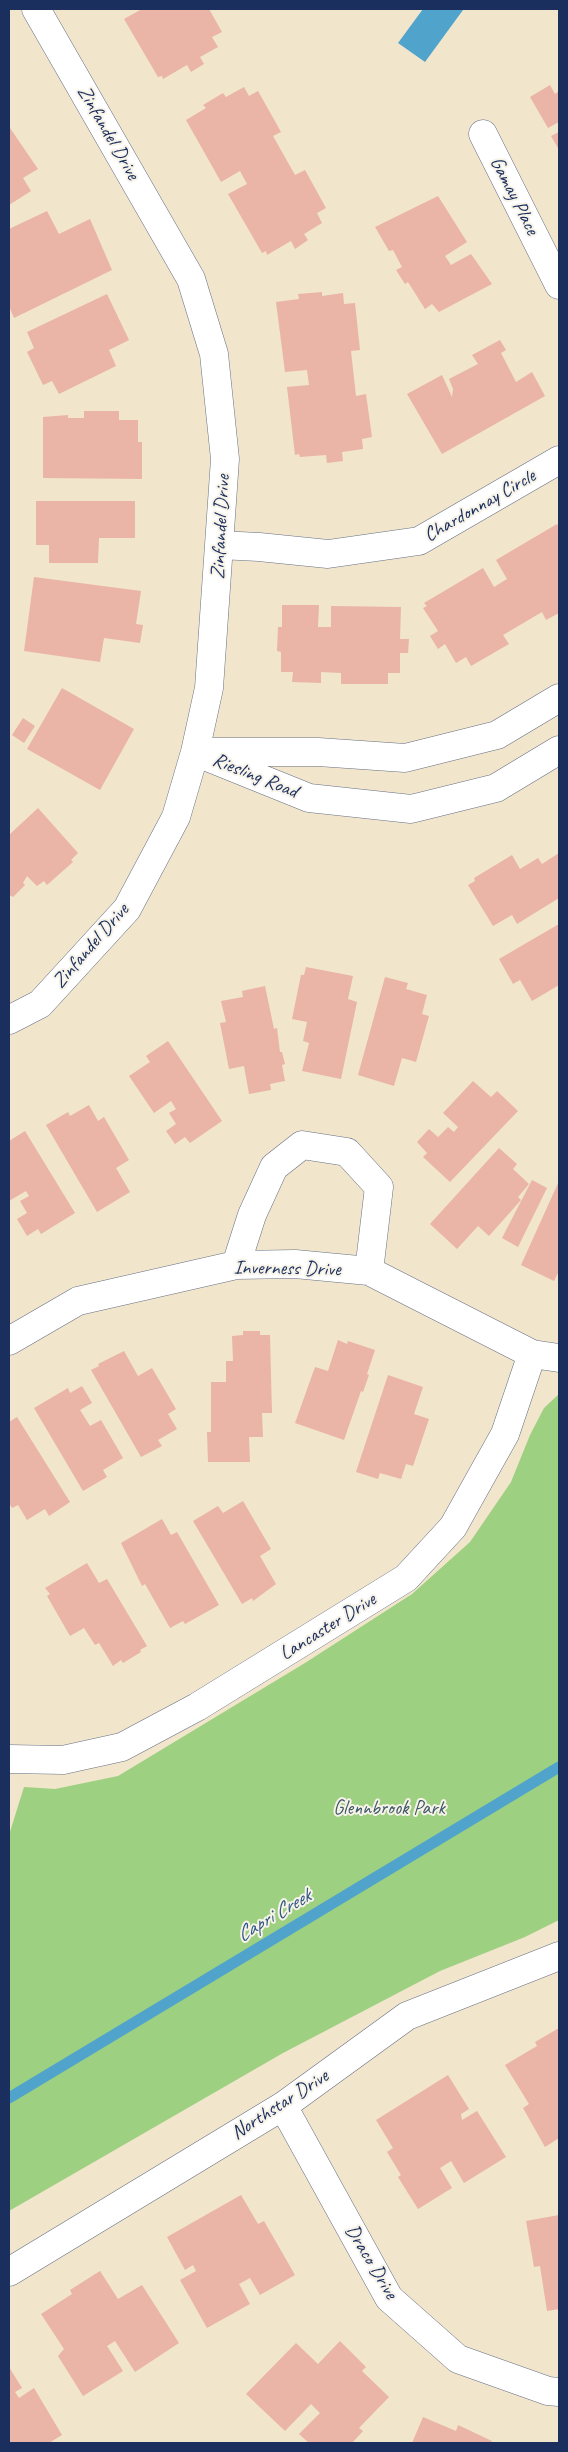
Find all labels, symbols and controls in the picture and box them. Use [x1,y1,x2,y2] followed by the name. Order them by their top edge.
[71,82,145,184] street label: Zinfandel Drive
[484,153,544,239] street label: Gamay Place
[420,464,540,548] street label: Chardonnay Circle
[206,474,236,580] street label: Zinfandel Drive
[209,748,301,804] street label: Riesling Road
[48,899,134,993] street label: Zinfandel Drive
[233,1256,341,1282] street label: Inverness Drive
[275,1588,381,1666] street label: Lancaster Drive
[333,1797,445,1821] park label: Glennbrook Park
[232,1884,316,1948] water label: Capri Creek
[227,2065,333,2145] street label: Northstar Drive
[339,2220,403,2304] street label: Draco Drive

